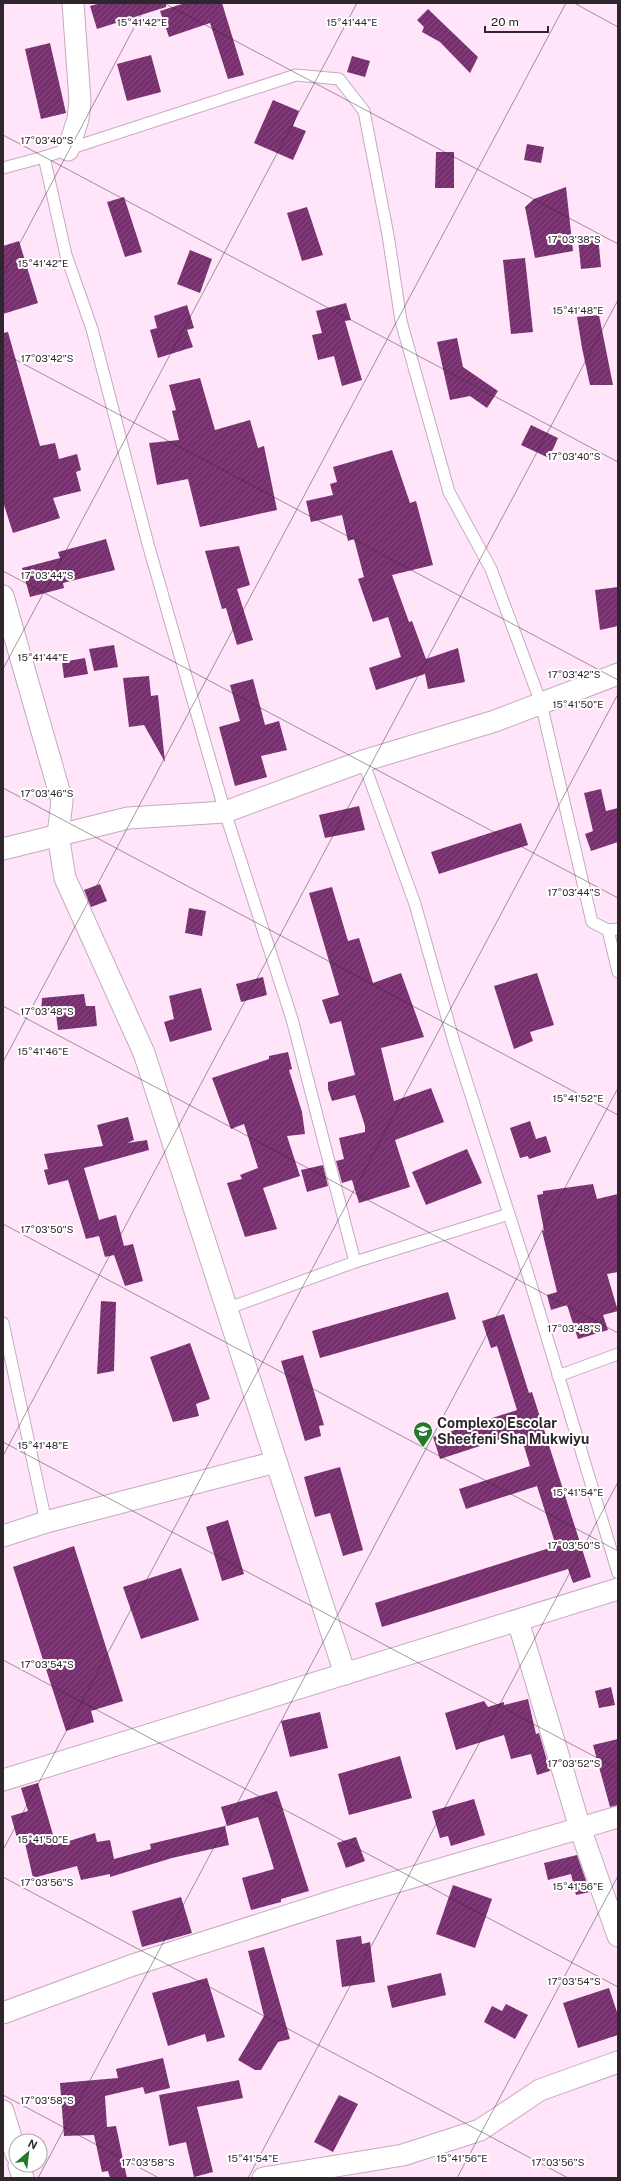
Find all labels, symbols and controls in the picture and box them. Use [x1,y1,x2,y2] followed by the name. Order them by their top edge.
[485,8,548,34] scale bar
[491,15,519,29] text: 20 m
[117,16,167,28] text: 15°41'42"E
[327,16,377,28] text: 15°41'44"E
[21,134,74,146] text: 17°03'40"S
[547,233,601,245] text: 17°03'38"S
[18,257,68,269] text: 15°41'42"E
[552,304,604,316] text: 15°41'48"E
[21,352,74,364] text: 17°03'42"S
[548,450,601,462] text: 17°03'40"S
[20,569,74,581] text: 17°03'44"S
[18,651,68,663] text: 15°41'44"E
[548,668,601,680] text: 17°03'42"S
[553,698,603,710] text: 15°41'50"E
[20,787,74,799] text: 17°03'46"S
[547,886,601,898] text: 17°03'44"S
[20,1005,74,1017] text: 17°03'48"S
[18,1045,68,1057] text: 15°41'46"E
[553,1092,603,1104] text: 15°41'52"E
[20,1223,74,1235] text: 17°03'50"S
[547,1322,601,1334] text: 17°03'48"S
[437,1415,589,1447] place label: Complexo Escolar Sheefeni Sha Mukwiyu
[412,1420,434,1448] school or university icon: Complexo Escolar Sheefeni Sha Mukwiyu
[17,1439,69,1451] text: 15°41'48"E
[552,1486,604,1498] text: 15°41'54"E
[547,1539,601,1551] text: 17°03'50"S
[20,1658,74,1670] text: 17°03'54"S
[548,1757,601,1769] text: 17°03'52"S
[18,1833,68,1845] text: 15°41'50"E
[20,1876,74,1888] text: 17°03'56"S
[552,1880,604,1892] text: 15°41'56"E
[547,1975,601,1987] text: 17°03'54"S
[20,2094,74,2106] text: 17°03'58"S
[8,2133,48,2173] north arrow
[26,2137,39,2151] text: N
[227,2152,279,2164] text: 15°41'54"E
[436,2152,488,2164] text: 15°41'56"E
[121,2156,175,2168] text: 17°03'58"S
[531,2156,585,2168] text: 17°03'56"S

